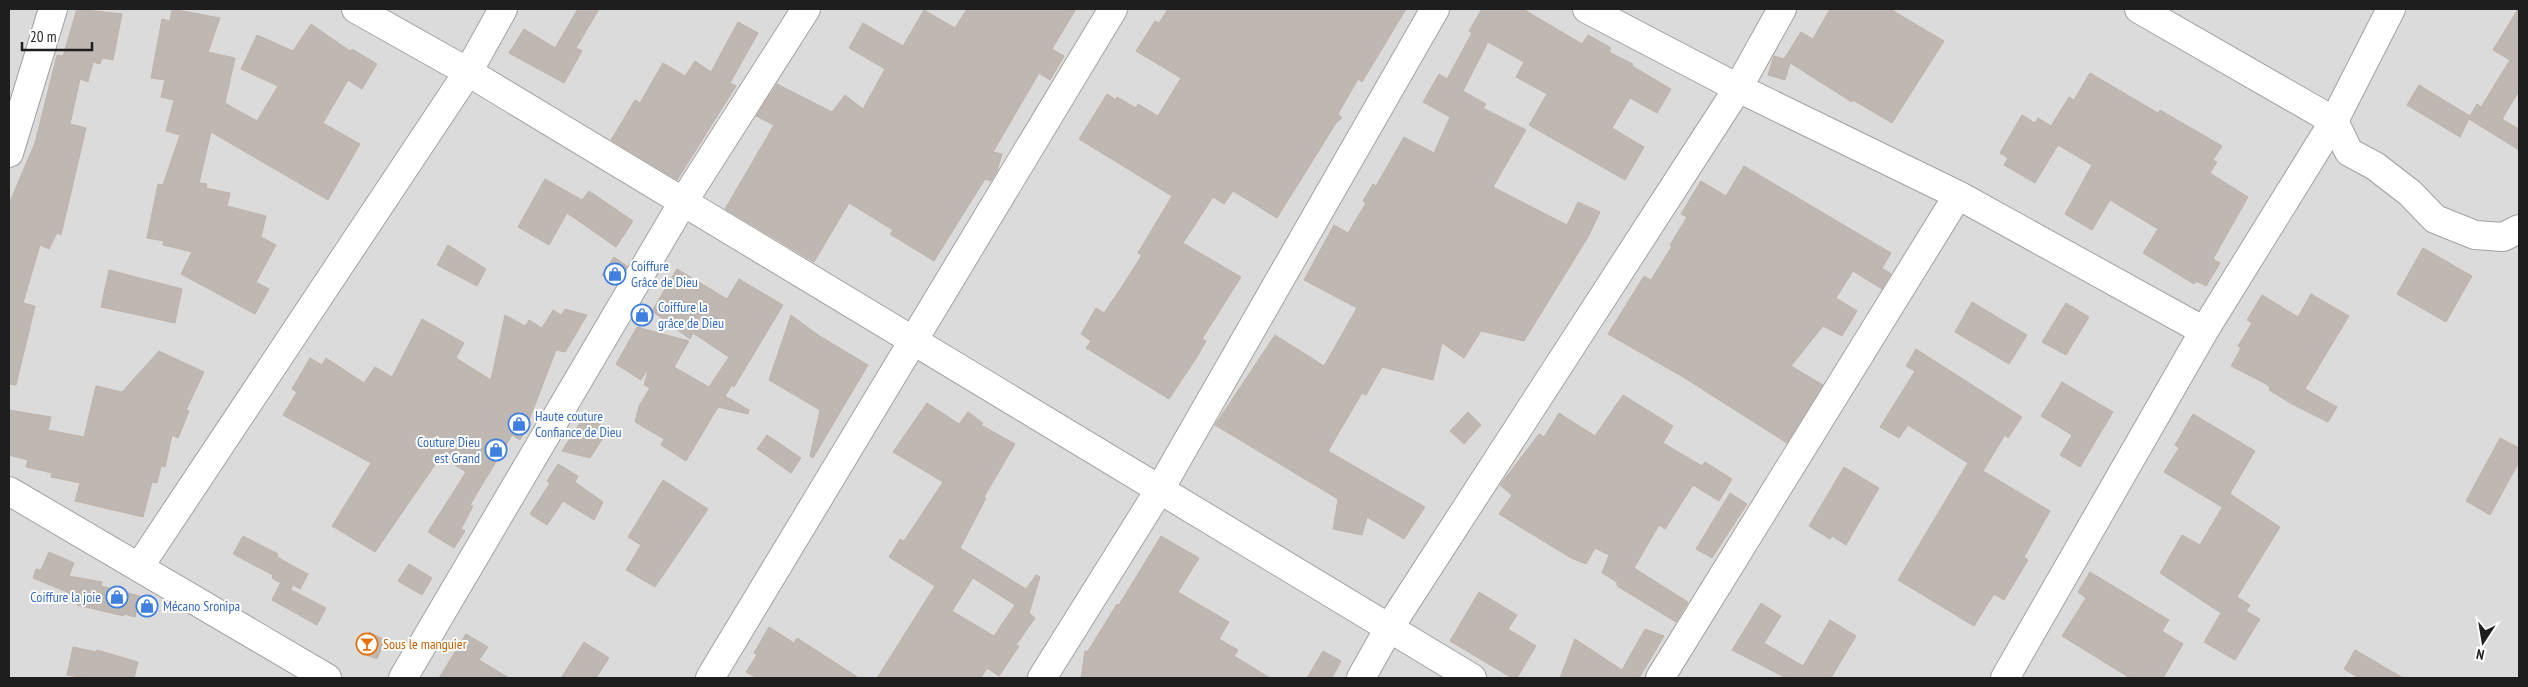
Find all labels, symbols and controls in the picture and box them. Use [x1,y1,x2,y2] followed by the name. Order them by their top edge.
[22,20,92,52] scale bar
[30,27,56,46] text: 20 m
[631,257,698,291] place label: Coiffure Grâce de Dieu
[603,262,627,286] shop icon: Coiffure Grâce de Dieu
[658,298,724,332] place label: Coiffure la grâce de Dieu
[630,303,654,327] shop icon: Coiffure la grâce de Dieu
[535,407,622,441] place label: Haute couture Confiance de Dieu
[507,412,531,436] shop icon: Haute couture Confiance de Dieu
[417,433,480,467] place label: Couture Dieu est Grand
[484,438,508,462] shop icon: Couture Dieu est Grand
[105,585,129,609] shop icon: Coiffure la joie
[30,588,101,606] place label: Coiffure la joie
[135,594,159,618] shop icon: Mécano Sronipa
[163,597,240,615] place label: Mécano Sronipa
[2458,617,2508,667] north arrow
[355,632,379,656] bar icon: Sous le manguier
[383,635,467,653] place label: Sous le manguier
[2475,645,2486,664] text: N

